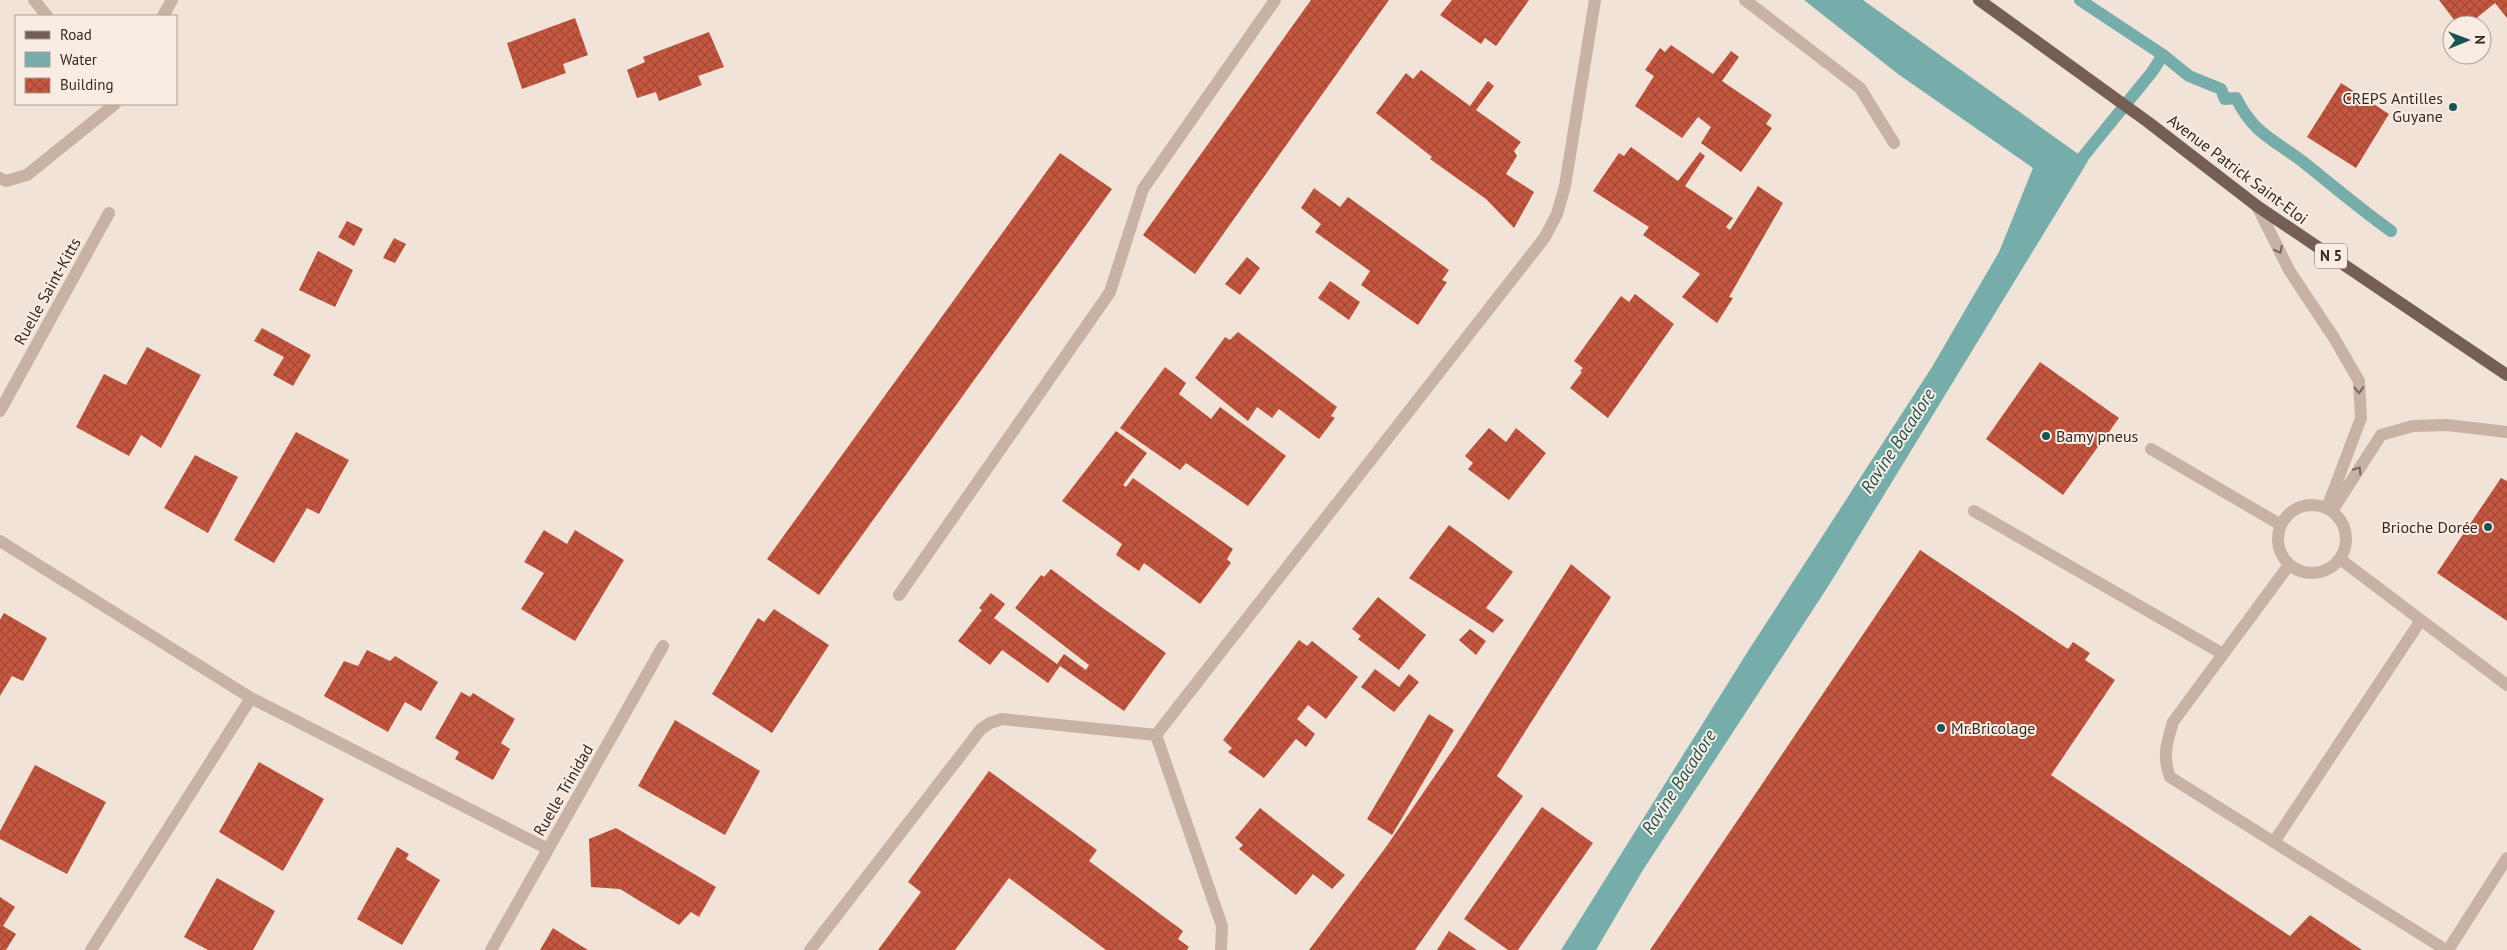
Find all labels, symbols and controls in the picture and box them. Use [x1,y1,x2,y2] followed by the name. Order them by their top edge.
[15,15,178,105] legend
[2442,15,2492,65] north arrow
[60,25,92,44] text: Road
[2471,35,2489,45] text: N
[60,50,97,69] text: Water
[60,75,114,94] text: Building
[2343,88,2443,126] place label: CREPS Antilles Guyane
[2447,101,2459,113] marker: CREPS Antilles Guyane
[2164,110,2312,228] street label: Avenue Patrick Saint-Eloi
[9,234,85,348] street label: Ruelle Saint-Kitts
[2315,244,2347,268] road number: N 5
[2273,245,2283,254] one-way arrow
[1855,383,1940,497] water label: Ravine Bacadore
[2353,386,2364,394] one-way arrow
[2056,426,2139,446] place label: Bamy pneus
[2040,430,2052,442] marker: Bamy pneus
[2352,467,2361,476] one-way arrow
[2381,517,2478,537] place label: Brioche Dorée
[2482,521,2494,533] marker: Brioche Dorée
[1951,718,2035,738] place label: Mr.Bricolage
[1935,722,1947,734] marker: Mr.Bricolage
[1636,724,1721,838] water label: Ravine Bacadore
[529,741,597,839] street label: Ruelle Trinidad

